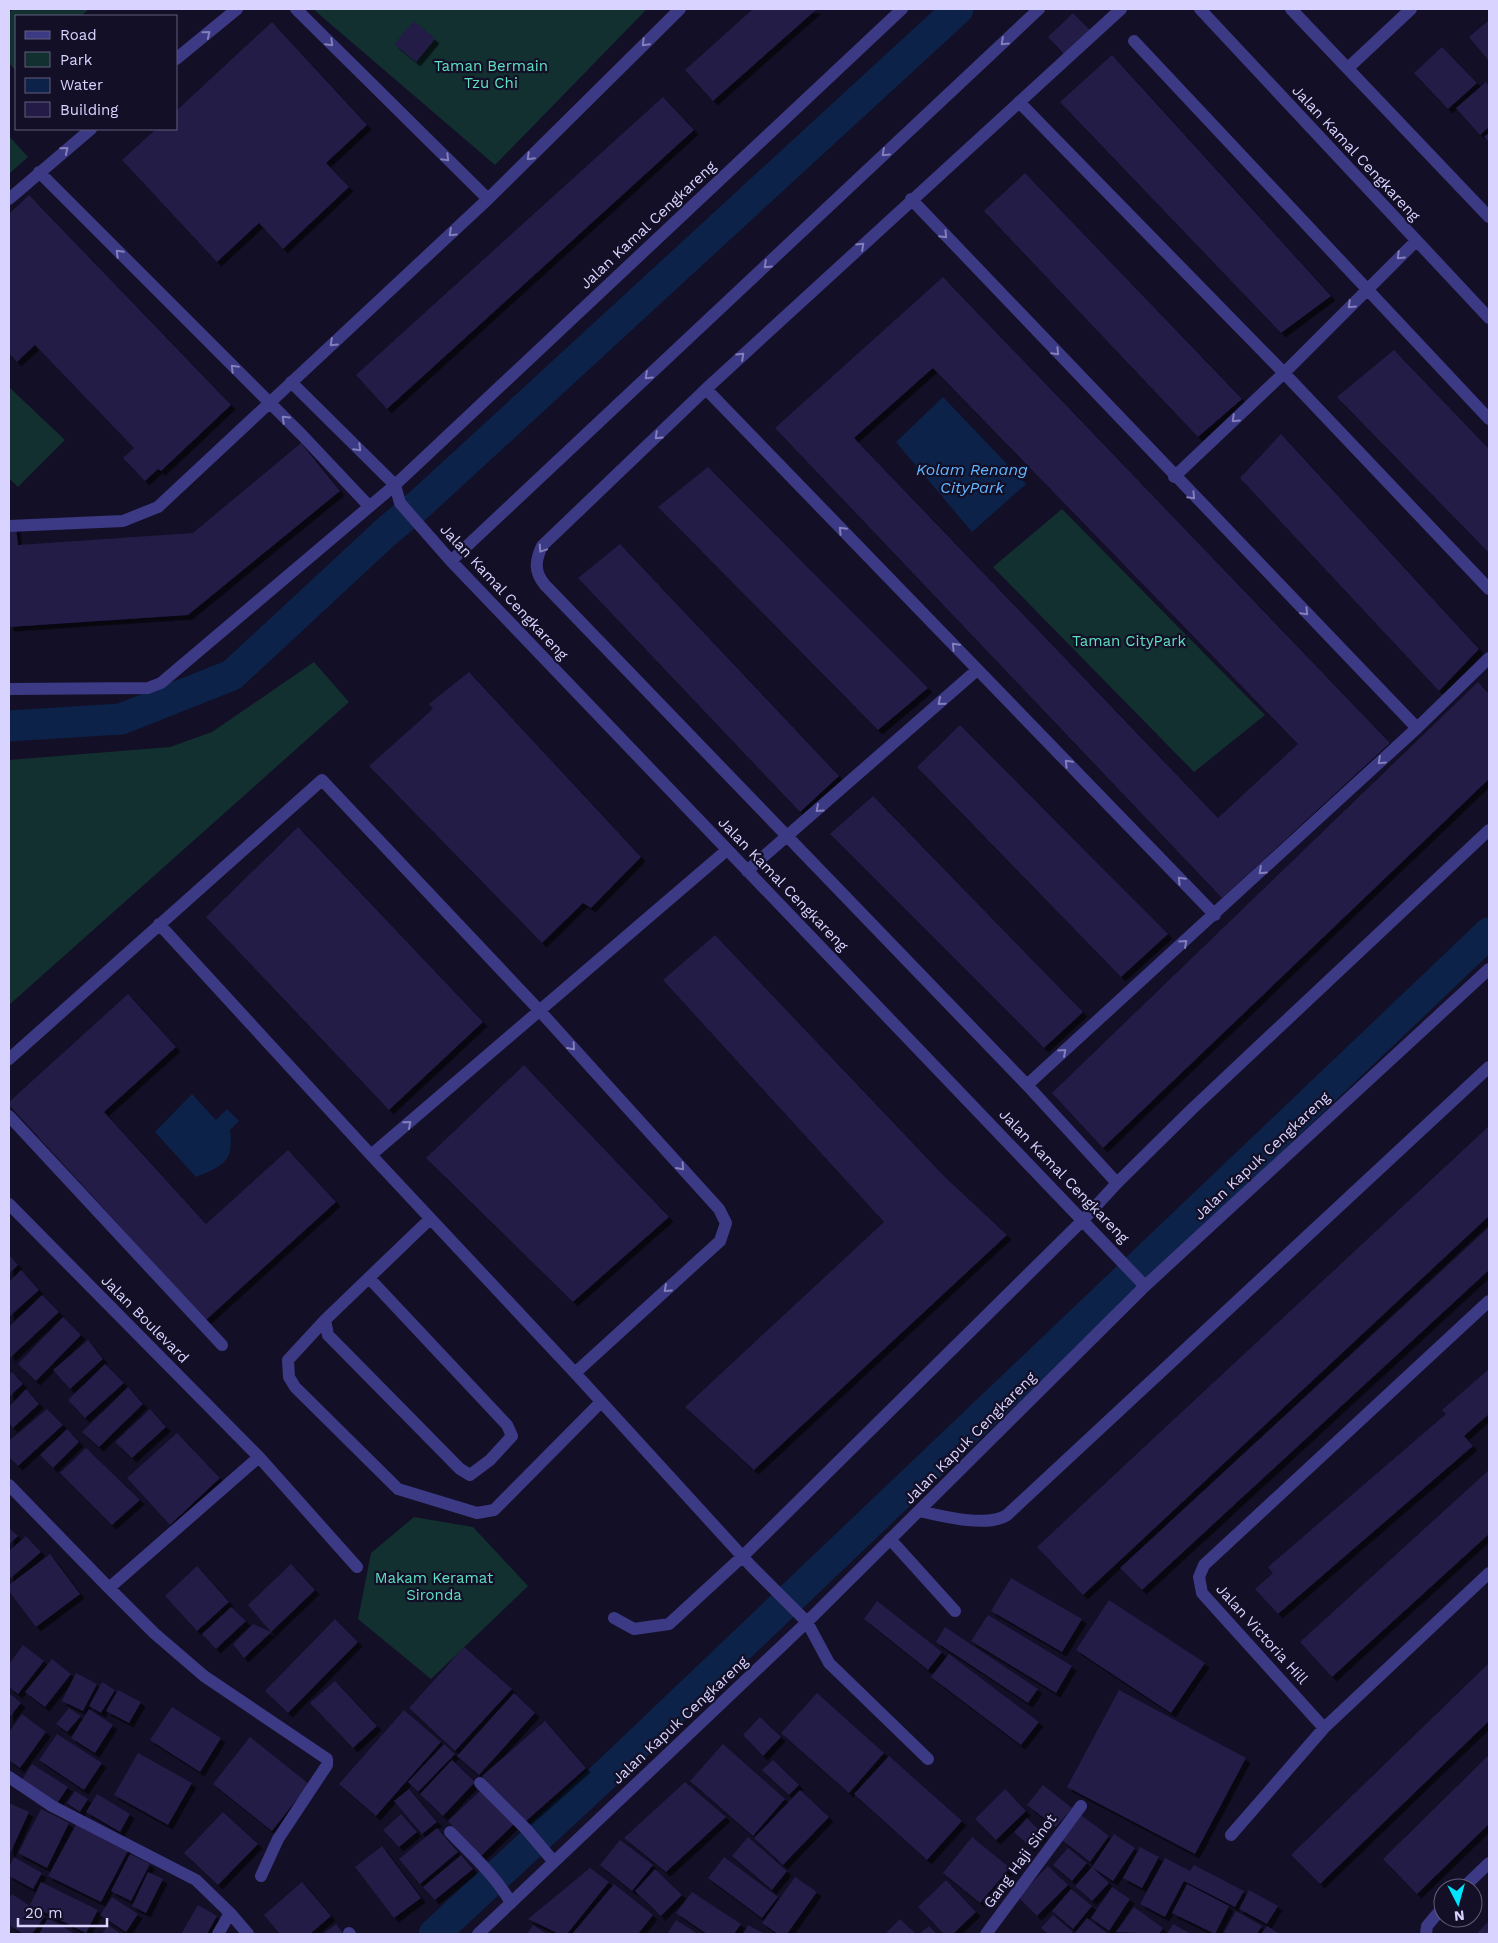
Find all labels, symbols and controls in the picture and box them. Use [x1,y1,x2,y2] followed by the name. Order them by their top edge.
[15,15,178,130] legend
[60,26,97,44] text: Road
[201,30,210,39] one-way arrow
[1000,36,1009,45] one-way arrow
[325,37,334,46] one-way arrow
[642,37,651,46] one-way arrow
[60,51,93,69] text: Park
[434,57,548,92] park label: Taman Bermain Tzu Chi
[60,76,103,94] text: Water
[1288,81,1424,225] street label: Jalan Kamal Cengkareng
[60,101,118,119] text: Building
[882,147,891,156] one-way arrow
[59,148,68,156] one-way arrow
[440,152,449,161] one-way arrow
[527,152,536,161] one-way arrow
[576,157,720,293] street label: Jalan Kamal Cengkareng
[449,227,458,236] one-way arrow
[938,229,947,238] one-way arrow
[855,243,864,252] one-way arrow
[116,250,125,259] one-way arrow
[1397,250,1406,259] one-way arrow
[763,259,772,268] one-way arrow
[1347,299,1356,308] one-way arrow
[330,337,339,346] one-way arrow
[1050,347,1059,356] one-way arrow
[736,353,745,362] one-way arrow
[231,365,240,374] one-way arrow
[645,370,654,379] one-way arrow
[1231,413,1240,422] one-way arrow
[282,416,291,425] one-way arrow
[655,430,664,439] one-way arrow
[352,443,361,452] one-way arrow
[916,460,1028,497] water label: Kolam Renang CityPark
[1186,490,1195,499] one-way arrow
[436,520,572,664] street label: Jalan Kamal Cengkareng
[839,526,848,535] one-way arrow
[539,543,548,553] one-way arrow
[1299,607,1308,616] one-way arrow
[1072,632,1186,650] park label: Taman CityPark
[952,643,961,652] one-way arrow
[937,696,946,705] one-way arrow
[1378,755,1387,764] one-way arrow
[1065,760,1074,769] one-way arrow
[815,803,824,812] one-way arrow
[714,813,852,955] street label: Jalan Kamal Cengkareng
[1259,865,1268,874] one-way arrow
[1178,876,1187,885] one-way arrow
[1178,940,1187,949] one-way arrow
[566,1041,575,1050] one-way arrow
[1058,1049,1067,1058] one-way arrow
[1190,1088,1334,1224] street label: Jalan Kapuk Cengkareng
[995,1105,1133,1247] street label: Jalan Kamal Cengkareng
[402,1120,411,1129] one-way arrow
[675,1161,684,1170] one-way arrow
[97,1271,193,1367] street label: Jalan Boulevard
[664,1283,673,1292] one-way arrow
[900,1368,1040,1508] street label: Jalan Kapuk Cengkareng
[375,1569,494,1604] park label: Makam Keramat Sironda
[1212,1580,1312,1688] street label: Jalan Victoria Hill
[608,1652,752,1788] street label: Jalan Kapuk Cengkareng
[980,1810,1061,1912] street label: Gang Haji Sinot
[1433,1878,1483,1928] north arrow
[18,1896,106,1928] scale bar
[25,1904,63,1922] text: 20 m
[1453,1907,1465,1924] text: N

